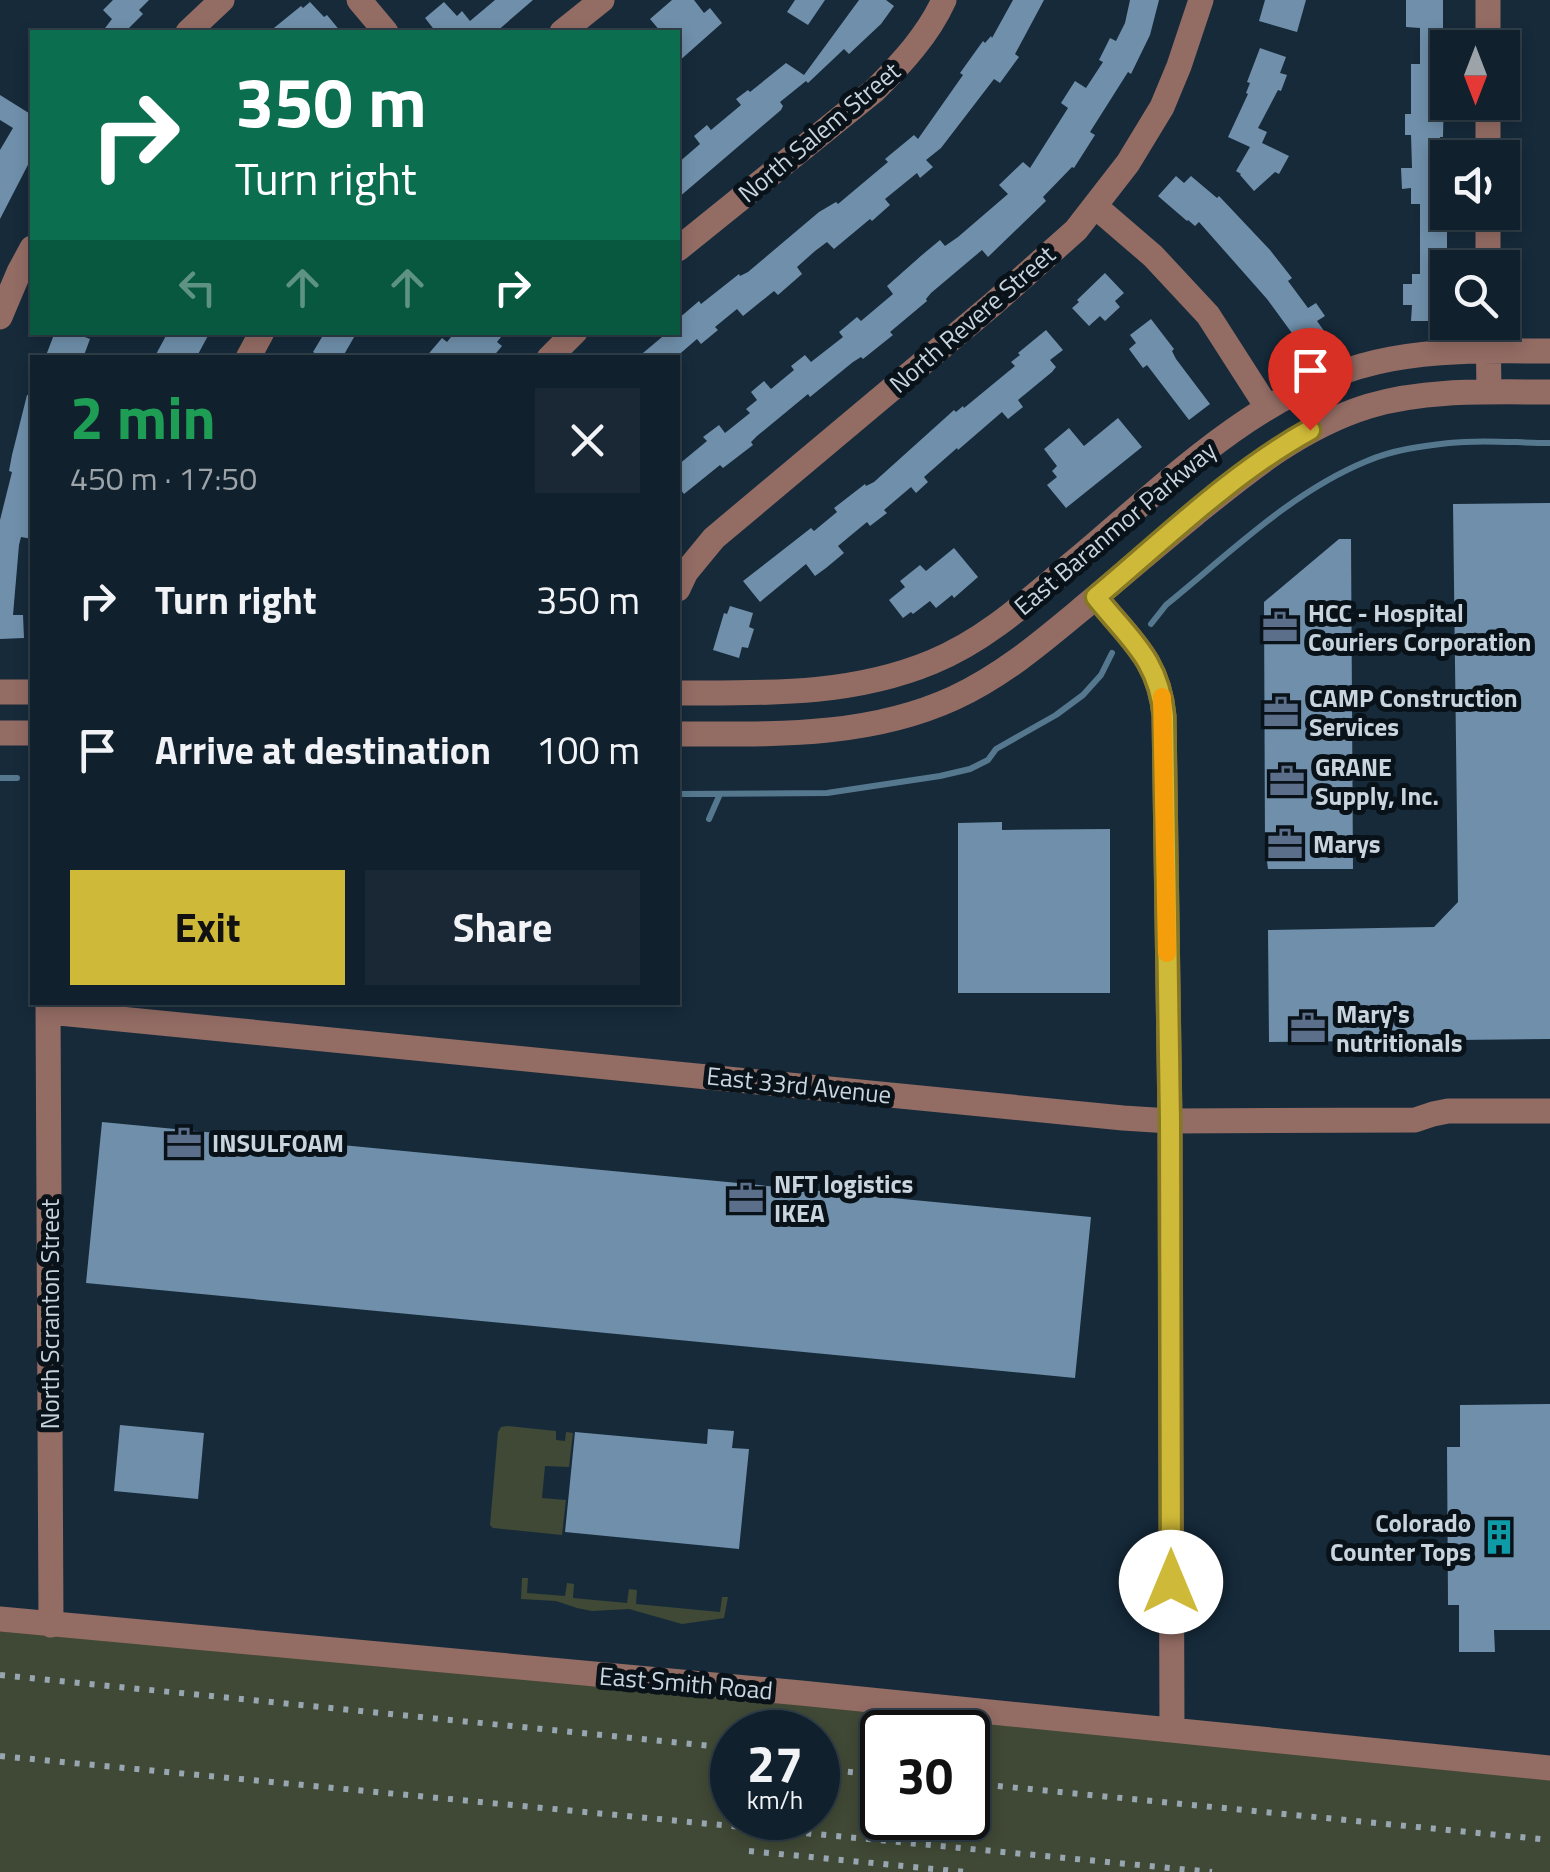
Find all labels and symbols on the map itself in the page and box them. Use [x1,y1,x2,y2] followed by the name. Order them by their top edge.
[1430,30,1520,120] north arrow
[730,52,909,211] street label: North Salem Street
[881,236,1064,402] street label: North Revere Street
[1268,328,1353,431] pin
[1005,432,1225,624] street label: East Baranmor Parkway
[1308,594,1531,661] place label: HCC - Hospital Couriers Corporation
[1261,608,1299,646] office icon: HCC - Hospital Couriers Corporation
[1309,679,1518,746] place label: CAMP Construction Services
[1262,693,1300,731] office icon: CAMP Construction Services
[1315,748,1439,815] place label: GRANE Supply, Inc.
[1268,762,1306,800] office icon: GRANE Supply, Inc.
[1266,825,1304,863] office icon: Marys
[1313,825,1381,863] place label: Marys
[1336,995,1463,1062] place label: Mary's nutritionals
[1289,1009,1327,1047] office icon: Mary's nutritionals
[705,1056,893,1114] street label: East 33rd Avenue
[165,1124,203,1162] office icon: INSULFOAM
[212,1124,344,1162] place label: INSULFOAM
[774,1165,913,1232] place label: NFT logistics IKEA
[727,1179,765,1217] office icon: NFT logistics IKEA
[31,1198,69,1429] street label: North Scranton Street
[1330,1504,1471,1571] place label: Colorado Counter Tops
[1480,1518,1518,1556] building icon: Colorado Counter Tops
[1119,1530,1223,1634] position arrow
[598,1656,774,1710] street label: East Smith Road
[860,1710,990,1840] speed limit sign: 30

